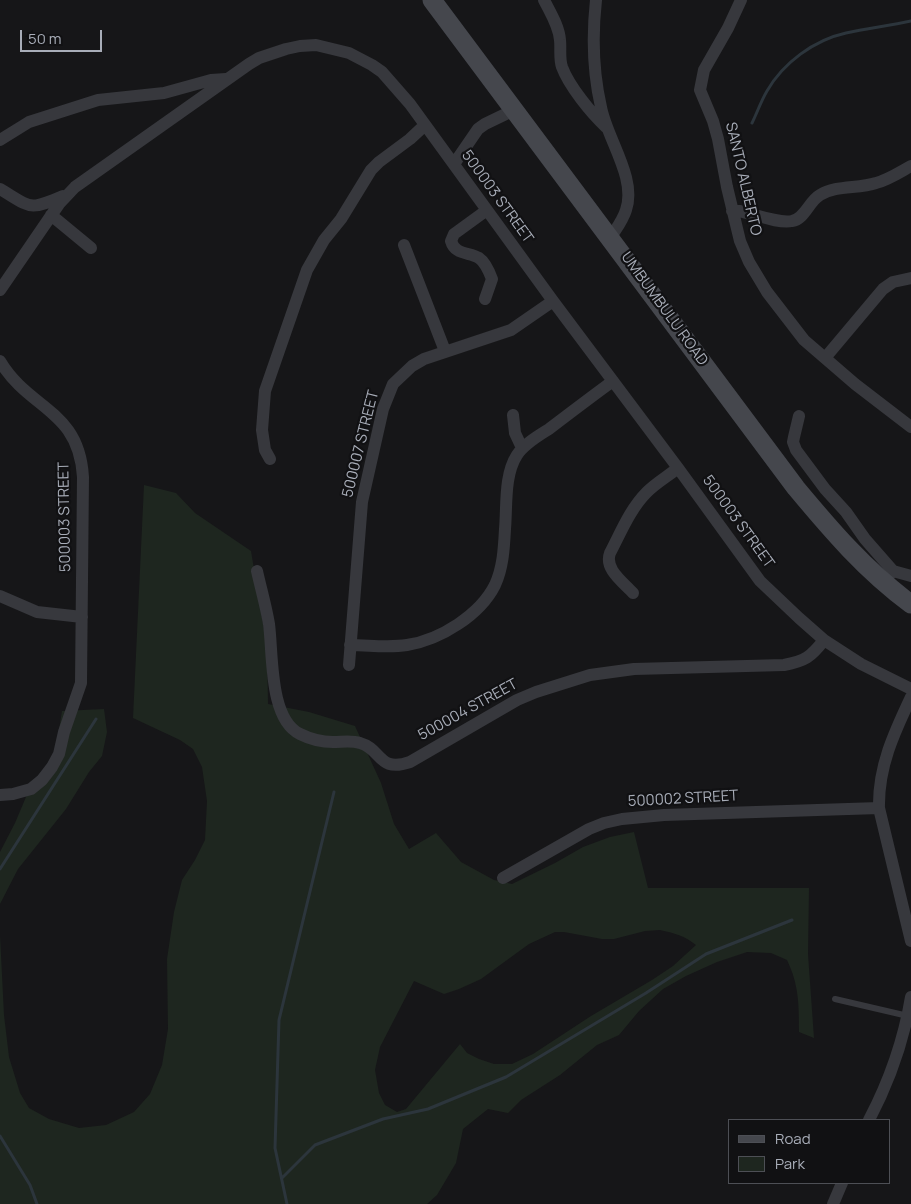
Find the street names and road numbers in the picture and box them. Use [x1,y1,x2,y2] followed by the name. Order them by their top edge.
[721,120,765,238] street label: SANTO ALBERTO
[457,147,537,247] street label: 500003 STREET
[617,249,711,369] street label: UMBUMBULU ROAD
[339,389,383,499] street label: 500007 STREET
[55,462,75,572] street label: 500003 STREET
[698,472,778,572] street label: 500003 STREET
[415,675,521,745] street label: 500004 STREET
[627,787,739,811] street label: 500002 STREET

